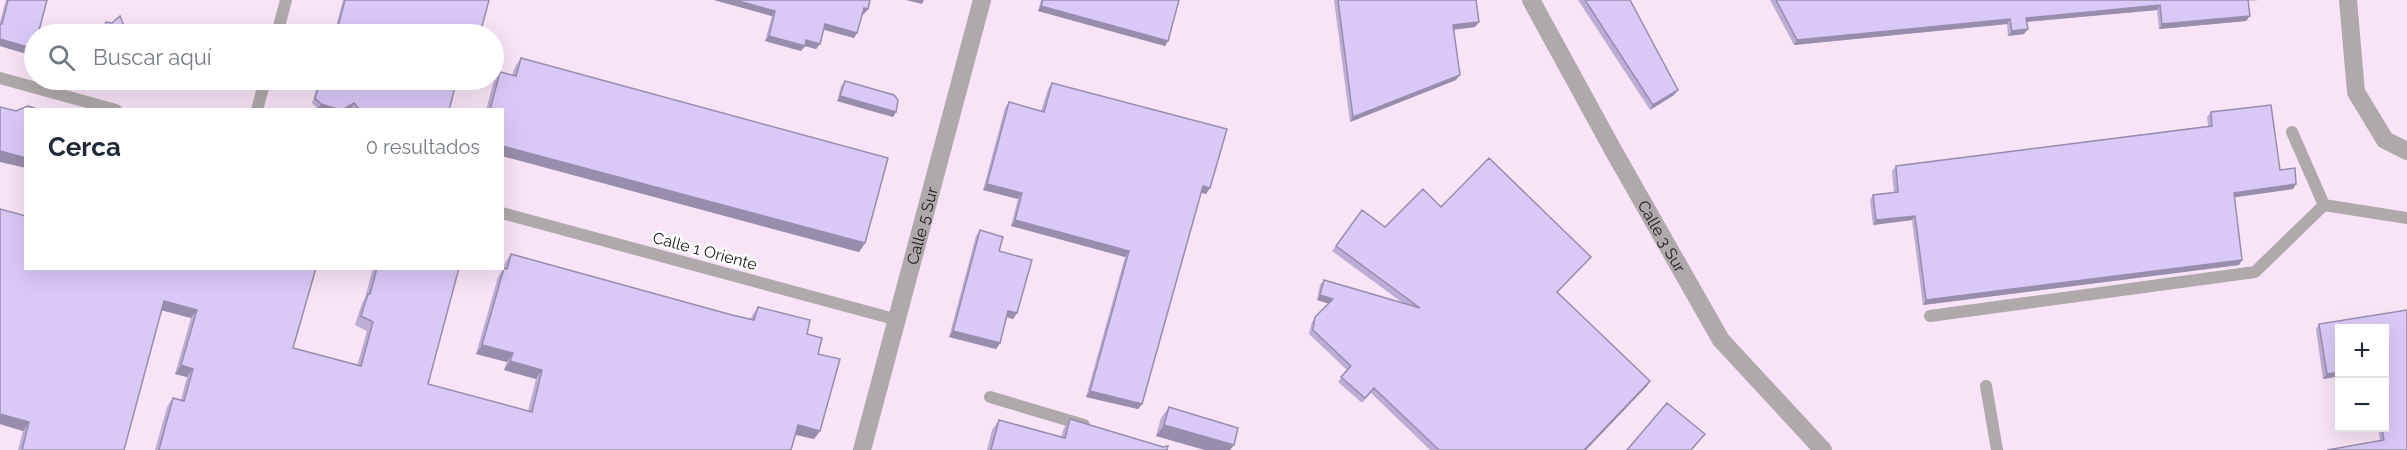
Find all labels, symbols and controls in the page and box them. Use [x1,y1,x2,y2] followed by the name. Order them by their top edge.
[24,24,504,90] search box
[45,41,78,74] icon: search
[93,44,212,70] text: Buscar aquí
[48,132,121,162] text: Cerca
[366,135,480,159] text: 0 resultados
[902,185,941,267] street label: Calle 5 Sur
[1634,197,1690,276] street label: Calle 3 Sur
[651,228,759,274] street label: Calle 1 Oriente
[2335,324,2389,432] map controls
[2335,324,2389,378] button: +
[2335,378,2389,432] button: −

